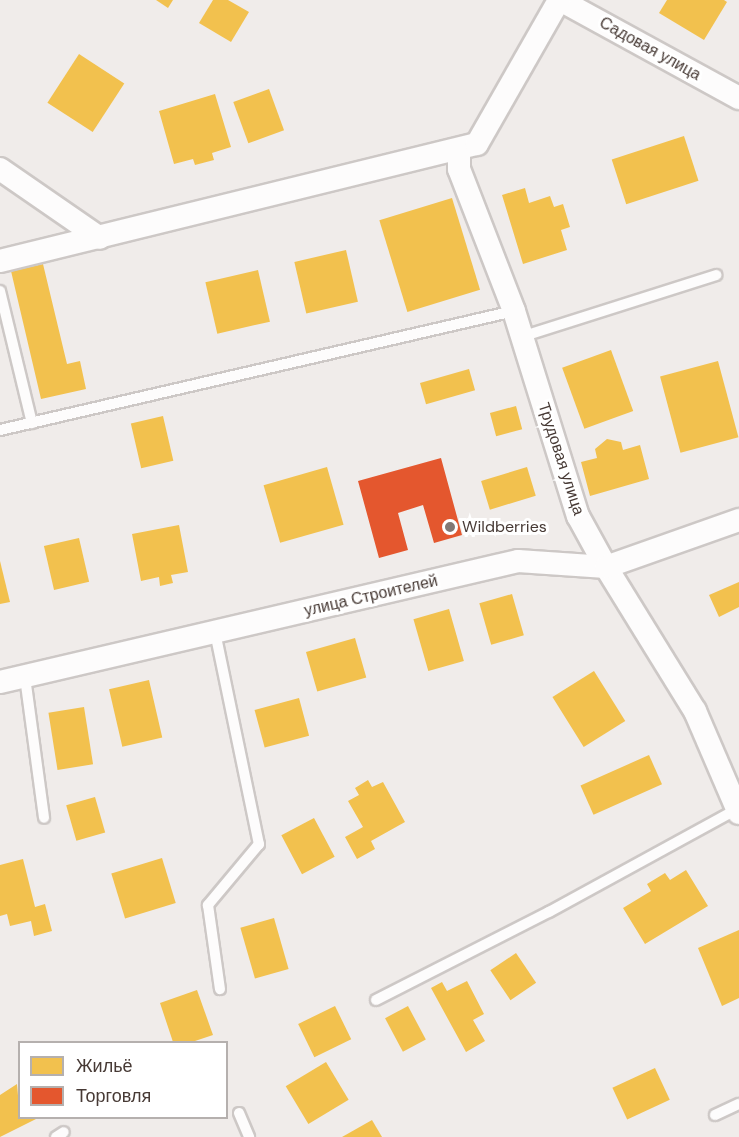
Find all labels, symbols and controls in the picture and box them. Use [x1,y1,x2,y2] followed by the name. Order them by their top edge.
[596,13,704,85] street label: Садовая улица
[534,400,588,518] street label: Трудовая улица
[462,517,547,537] place label: Wildberries
[443,520,457,534] marker: Wildberries
[302,571,440,621] street label: улица Строителей
[18,1041,228,1119] legend
[76,1054,133,1078] text: Жильё
[76,1084,151,1108] text: Торговля

